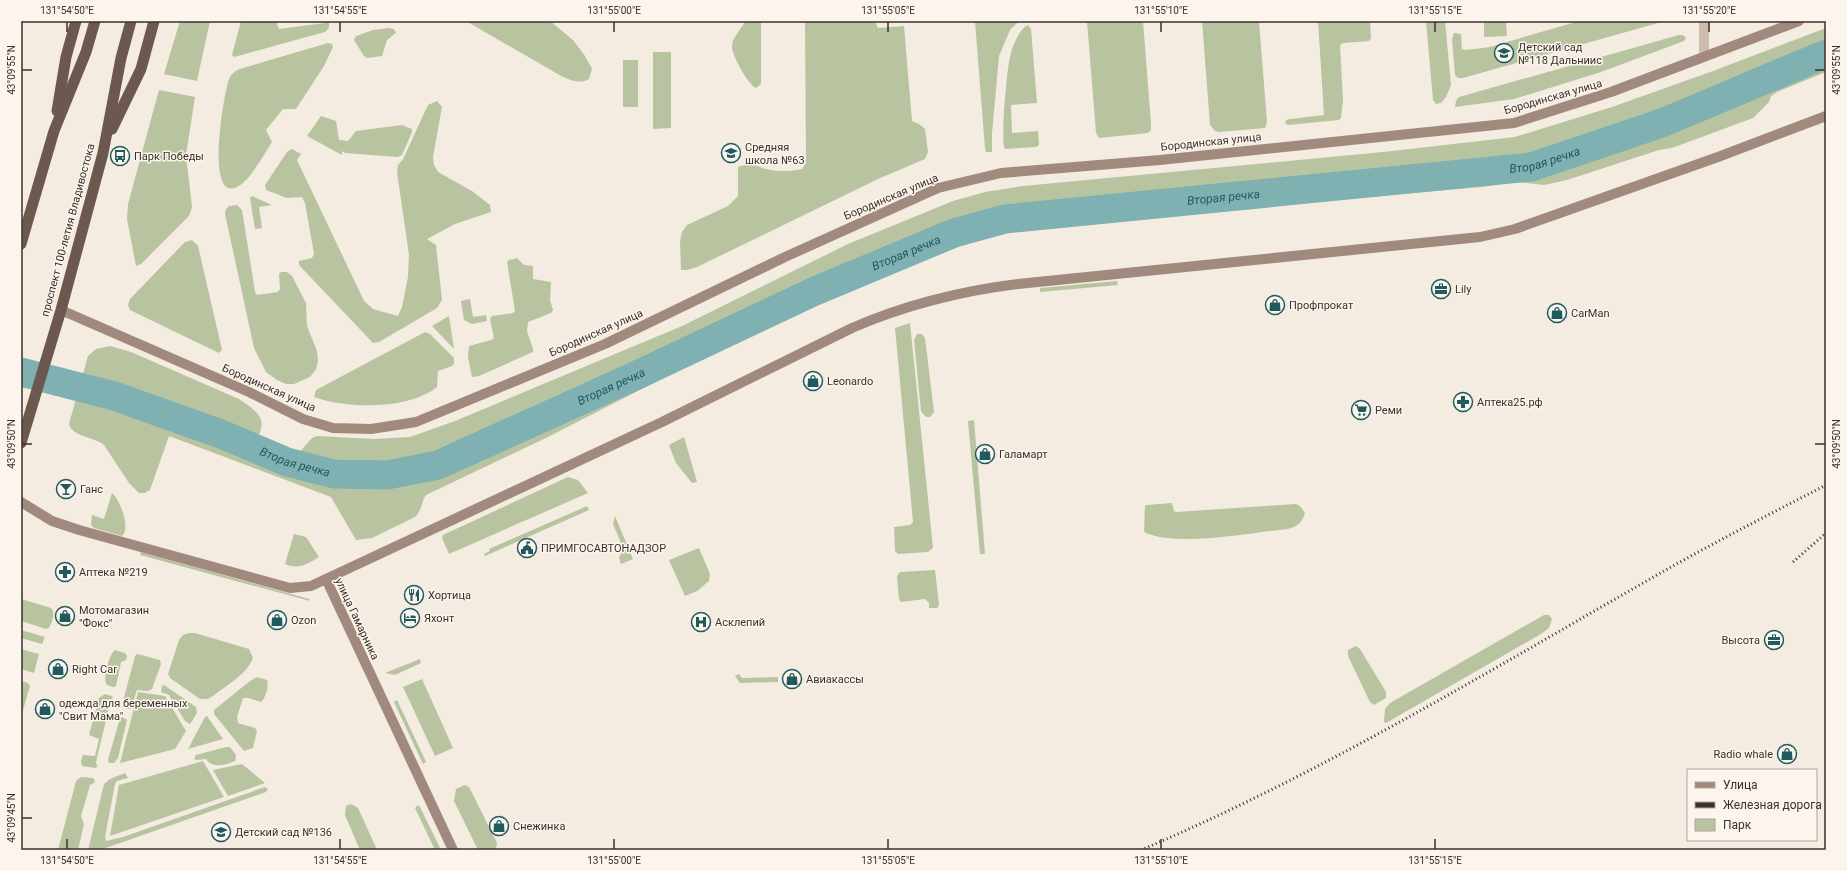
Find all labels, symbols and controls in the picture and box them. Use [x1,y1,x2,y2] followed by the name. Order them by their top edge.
[40,5,94,16] text: 131°54'50"E
[313,5,367,16] text: 131°54'55"E
[587,5,641,16] text: 131°55'00"E
[861,5,915,16] text: 131°55'05"E
[1134,5,1188,16] text: 131°55'10"E
[1408,5,1462,16] text: 131°55'15"E
[1682,5,1736,16] text: 131°55'20"E
[1518,41,1602,67] place label: Детский сад №118 Дальниис
[1493,42,1515,64] school or university icon: Детский сад №118 Дальниис
[6,45,17,95] text: 43°09'55"N
[1831,45,1842,95] text: 43°09'55"N
[1503,77,1603,117] street label: Бородинская улица
[1160,130,1262,154] street label: Бородинская улица
[745,141,805,167] place label: Средняя школа №63
[39,142,97,318] street label: проспект 100-летия Владивостока
[720,142,742,164] school or university icon: Средняя школа №63
[1509,144,1582,176] water label: Вторая речка
[109,145,131,167] bus stop icon: Парк Победы
[134,150,204,163] place label: Парк Победы
[842,171,940,223] street label: Бородинская улица
[1186,187,1261,208] water label: Вторая речка
[870,232,943,273] water label: Вторая речка
[1430,278,1452,300] office icon: Lily
[1455,283,1472,296] place label: Lily
[1264,294,1286,316] shop icon: Профпрокат
[1289,299,1354,312] place label: Профпрокат
[1546,302,1568,324] shop icon: CarMan
[547,306,645,360] street label: Бородинская улица
[1571,307,1610,320] place label: CarMan
[220,361,318,415] street label: Бородинская улица
[575,365,648,408] water label: Вторая речка
[802,370,824,392] shop icon: Leonardo
[827,375,873,388] place label: Leonardo
[1452,391,1474,413] pharmacy icon: Аптека25.рф
[1477,396,1543,409] place label: Аптека25.рф
[1350,399,1372,421] supermarket icon: Реми
[1375,404,1402,417] place label: Реми
[6,419,17,469] text: 43°09'50"N
[1831,419,1842,469] text: 43°09'50"N
[974,443,996,465] shop icon: Галамарт
[258,444,332,480] water label: Вторая речка
[999,448,1048,461] place label: Галамарт
[55,478,77,500] bar icon: Ганс
[80,483,103,496] place label: Ганс
[516,537,538,559] public building icon: ПРИМГОСАВТОНАДЗОР
[541,542,666,555] place label: ПРИМГОСАВТОНАДЗОР
[54,561,76,583] pharmacy icon: Аптека №219
[79,566,148,579] place label: Аптека №219
[332,576,382,662] street label: улица Гамарника
[403,584,425,606] restaurant icon: Хортица
[428,589,471,602] place label: Хортица
[79,604,149,630] place label: Мотомагазин "Фокс"
[54,605,76,627] shop icon: Мотомагазин "Фокс"
[399,607,421,629] hotel icon: Яхонт
[266,609,288,631] shop icon: Ozon
[690,611,712,633] hospital icon: Асклепий
[424,612,455,625] place label: Яхонт
[291,614,316,627] place label: Ozon
[715,616,765,629] place label: Асклепий
[1763,629,1785,651] office icon: Высота
[1722,634,1760,647] place label: Высота
[47,658,69,680] shop icon: Right Car
[72,663,117,676] place label: Right Car
[781,668,803,690] shop icon: Авиакассы
[806,673,864,686] place label: Авиакассы
[59,697,188,723] place label: одежда для беременных "Свит Мама"
[34,698,56,720] shop icon: одежда для беременных "Свит Мама"
[1776,743,1798,765] shop icon: Radio whale
[1714,748,1773,761] place label: Radio whale
[1687,769,1817,841] legend
[1723,778,1758,792] text: Улица
[6,793,17,843] text: 43°09'45"N
[1723,798,1822,812] text: Железная дорога
[488,815,510,837] shop icon: Снежинка
[1723,818,1752,832] text: Парк
[513,820,565,833] place label: Снежинка
[210,821,232,843] school or university icon: Детский сад №136
[235,826,332,839] place label: Детский сад №136
[40,855,94,866] text: 131°54'50"E
[313,855,367,866] text: 131°54'55"E
[587,855,641,866] text: 131°55'00"E
[861,855,915,866] text: 131°55'05"E
[1134,855,1188,866] text: 131°55'10"E
[1408,855,1462,866] text: 131°55'15"E

